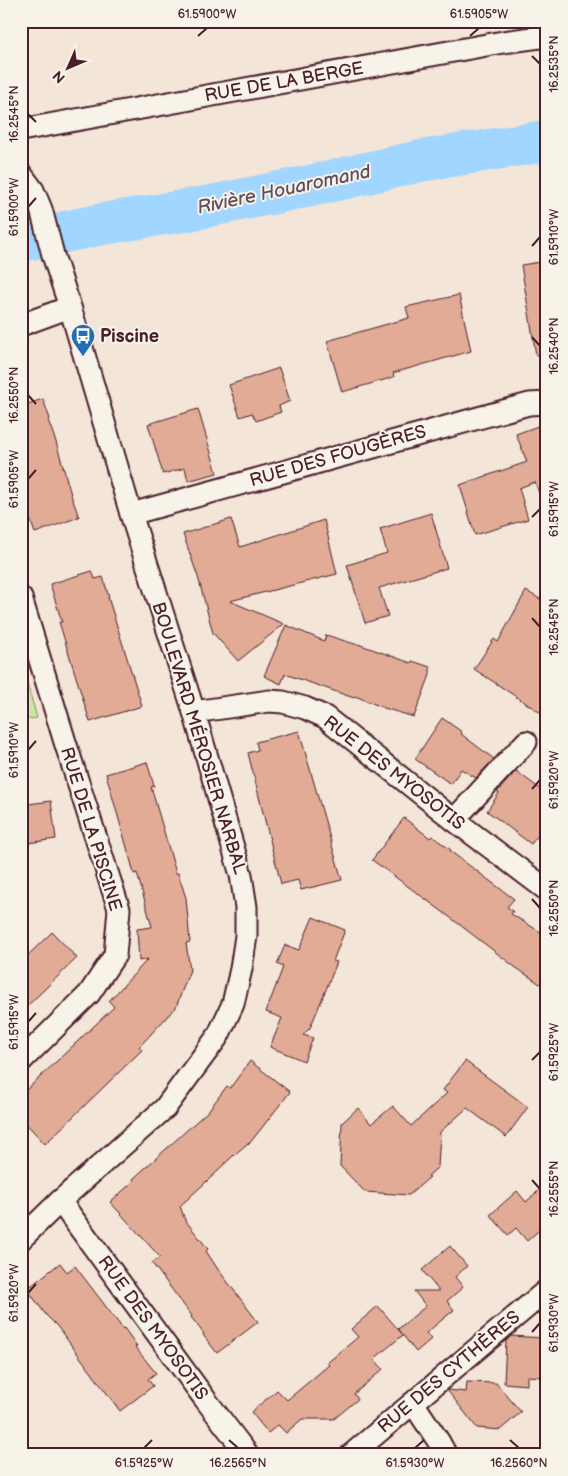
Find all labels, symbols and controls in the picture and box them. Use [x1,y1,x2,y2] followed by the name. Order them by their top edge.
[178,7,236,22] text: 61.5900°W
[450,7,508,22] text: 61.5905°W
[547,36,562,92] text: 16.2535°N
[42,42,92,92] north arrow
[203,58,365,106] street label: RUE DE LA BERGE
[49,67,69,87] text: N
[7,86,22,142] text: 16.2545°N
[195,160,374,220] water label: Rivière Houaromand
[7,178,22,236] text: 61.5900°W
[547,209,562,265] text: 61.5910°W
[547,317,562,375] text: 16.2540°N
[70,323,96,357] bus stop icon: Piscine
[100,326,159,347] place label: Piscine
[7,367,22,423] text: 16.2550°N
[247,419,429,491] street label: RUE DES FOUGÈRES
[7,450,22,508] text: 61.5905°W
[547,481,562,537] text: 61.5915°W
[148,599,253,877] street label: BOULEVARD MÉROSIER NARBAL
[547,599,562,655] text: 16.2545°N
[319,711,469,835] street label: RUE DES MYOSOTIS
[7,722,22,778] text: 61.5910°W
[56,744,126,914] street label: RUE DE LA PISCINE
[547,751,562,809] text: 61.5920°W
[547,880,562,936] text: 16.2550°N
[7,994,22,1050] text: 61.5915°W
[547,1023,562,1081] text: 61.5925°W
[547,1161,562,1217] text: 16.2555°N
[94,1252,212,1404] street label: RUE DES MYOSOTIS
[7,1264,22,1322] text: 61.5920°W
[547,1293,562,1353] text: 61.5930°W
[372,1305,524,1437] street label: RUE DES CYTHÈRES
[115,1456,173,1471] text: 61.5925°W
[210,1456,266,1471] text: 16.2565°N
[385,1456,445,1471] text: 61.5930°W
[490,1456,548,1471] text: 16.2560°N

